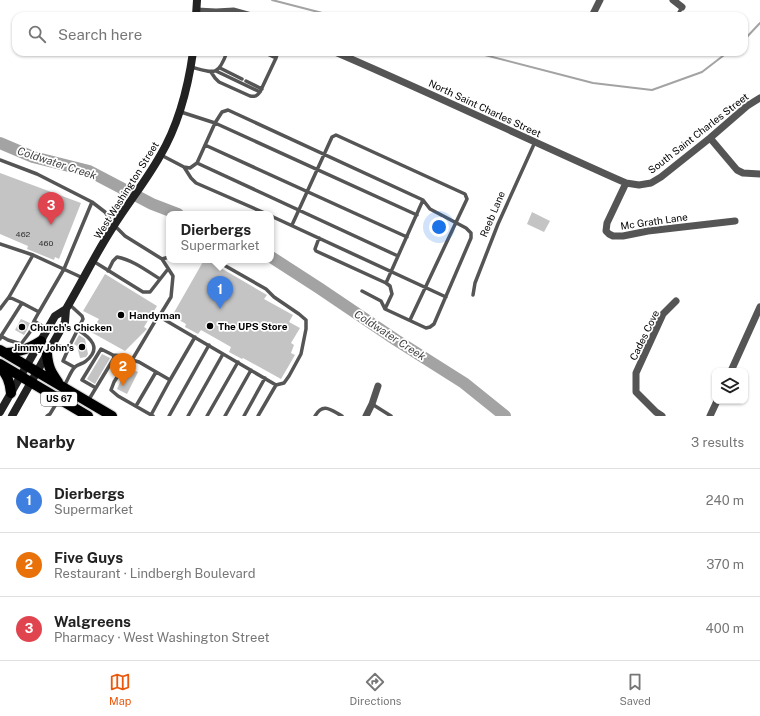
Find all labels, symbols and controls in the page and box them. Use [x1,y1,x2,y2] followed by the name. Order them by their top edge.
[12,12,748,56] search box
[26,23,48,45] icon: search
[58,26,142,43] text: Search here
[427,77,543,139] street label: North Saint Charles Street
[645,90,751,176] street label: South Saint Charles Street
[91,139,161,241] street label: West Washington Street
[16,145,98,181] water label: Coldwater Creek
[477,189,507,239] street label: Reeb Lane
[38,192,64,225] pin: 3
[620,210,689,232] street label: Mc Grath Lane
[166,211,274,263] popup
[429,217,449,237] your location
[180,221,251,238] text: Dierbergs
[16,229,31,239] house number: 462
[39,238,54,248] house number: 460
[180,238,260,253] text: Supermarket
[207,276,233,309] pin: 1
[352,308,428,362] water label: Coldwater Creek
[627,308,661,362] street label: Cades Cove
[129,309,181,321] place label: Handyman
[116,310,126,320] marker: Handyman
[218,320,288,332] place label: The UPS Store
[30,321,112,333] place label: Church's Chicken
[205,321,215,331] marker: The UPS Store
[17,322,27,332] marker: Church's Chicken
[13,341,74,353] place label: Jimmy John's
[77,342,87,352] marker: Jimmy John's
[110,353,136,386] pin: 2
[712,368,748,404] map controls
[712,368,748,404] button: layers
[41,392,77,406] road number: US 67
[16,432,75,452] text: Nearby
[691,435,744,450] text: 3 results
[54,485,125,502] text: Dierbergs
[26,493,32,508] text: 1
[706,493,744,508] text: 240 m
[54,502,133,517] text: Supermarket
[54,549,123,566] text: Five Guys
[25,557,33,572] text: 2
[706,557,744,572] text: 370 m
[54,566,255,581] text: Restaurant · Lindbergh Boulevard
[54,613,131,630] text: Walgreens
[25,621,33,636] text: 3
[706,621,744,636] text: 400 m
[54,630,270,645] text: Pharmacy · West Washington Street
[109,671,131,707] tab: Map
[350,671,401,707] tab: Directions
[619,671,651,707] tab: Saved

